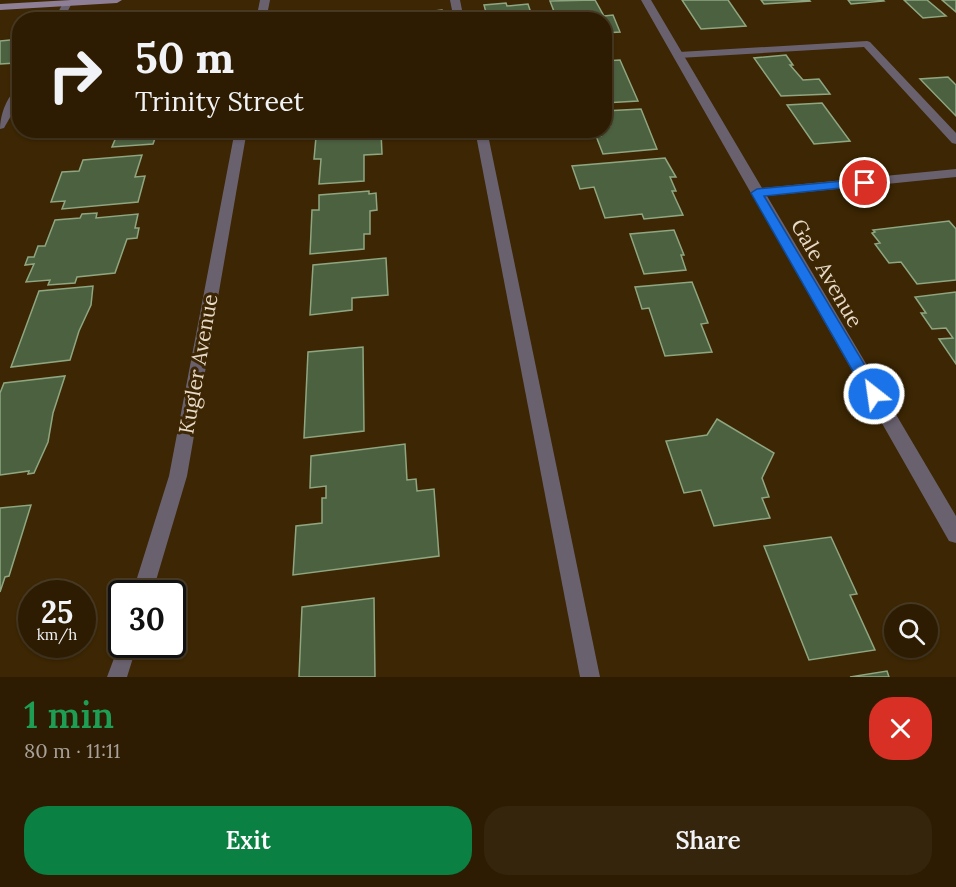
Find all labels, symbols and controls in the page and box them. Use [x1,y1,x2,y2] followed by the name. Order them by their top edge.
[135,31,234,85] text: 50 m
[36,36,114,114] icon: right
[135,84,304,118] text: Trinity Street
[839,157,890,208] pin
[848,166,881,199] icon: arrive
[785,214,869,332] street label: Gale Avenue
[172,292,224,436] street label: Kugler Avenue
[842,362,906,426] position arrow
[108,580,186,658] speed limit sign: 30
[41,593,73,631] text: 25
[884,604,938,658] map controls
[884,604,938,658] button: search
[37,625,77,644] text: km/h
[24,692,114,738] text: 1 min
[869,697,932,760] button: close
[24,738,120,763] text: 80 m · 11:11
[24,806,472,875] button: Exit
[484,806,932,875] button: Share

